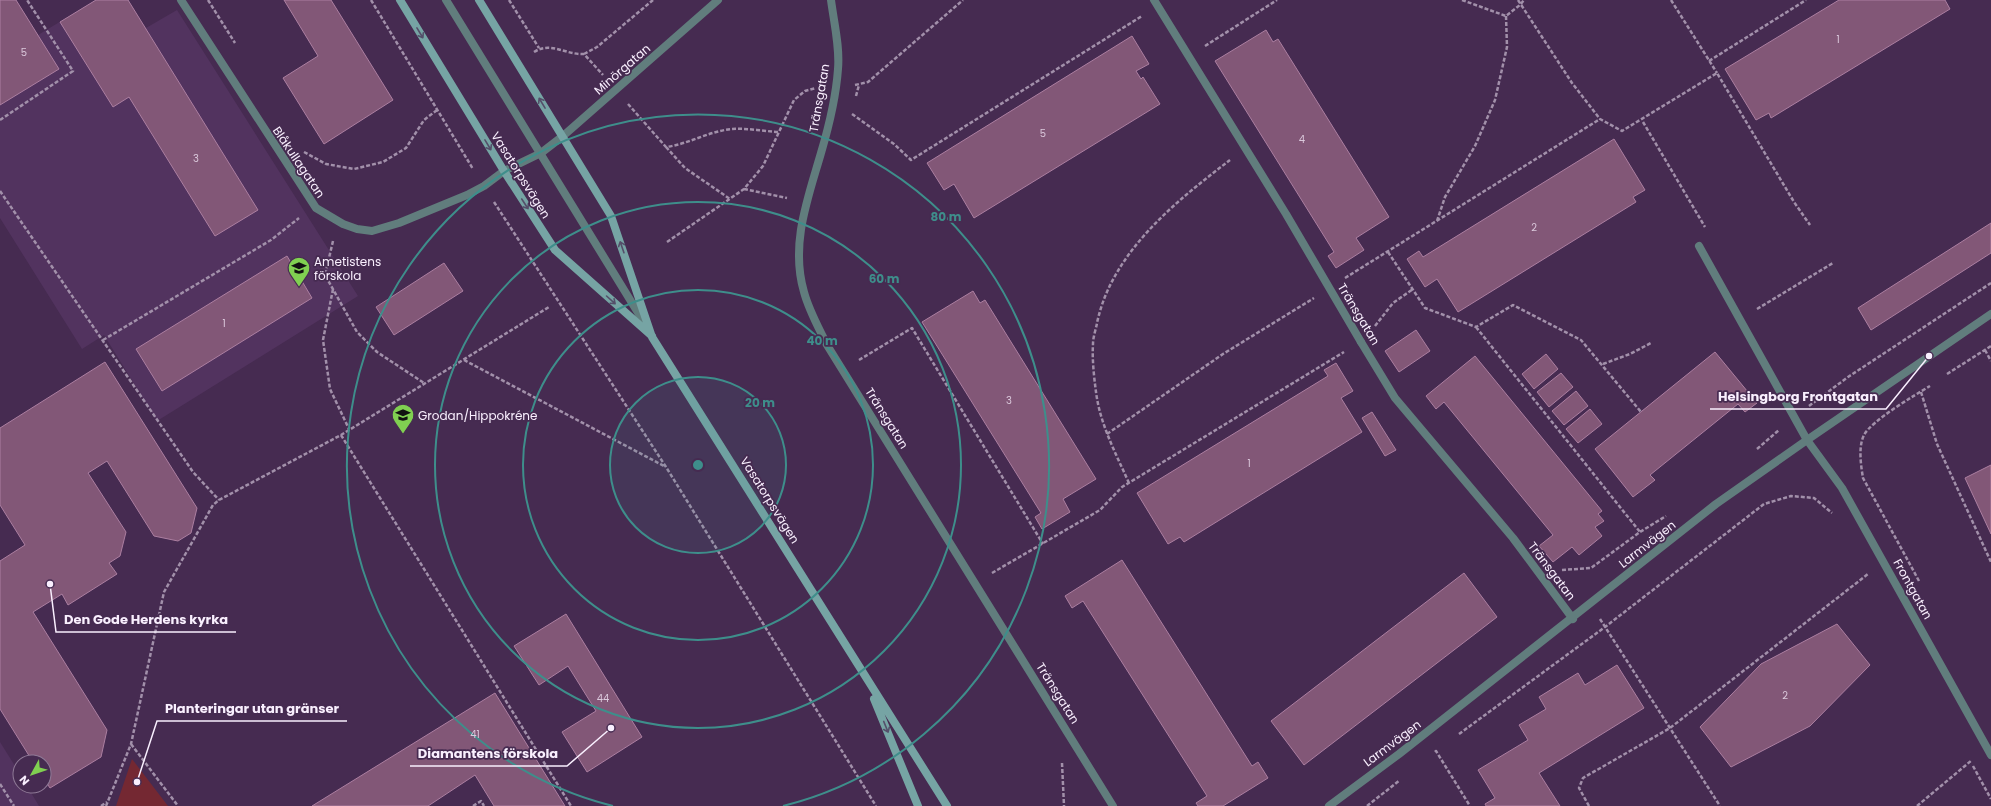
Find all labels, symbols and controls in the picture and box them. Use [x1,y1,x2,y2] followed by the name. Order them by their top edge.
[417,27,425,39] one-way arrow
[1836,32,1840,47] house number: 1
[590,40,654,98] street label: Minörgatan
[21,45,27,60] house number: 5
[805,62,833,134] street label: Tränsgatan
[538,97,546,109] one-way arrow
[269,123,329,201] street label: Blåkullagatan
[1040,126,1046,141] house number: 5
[487,128,555,222] street label: Vasatorpsvägen
[1299,132,1305,147] house number: 4
[484,139,492,151] one-way arrow
[193,151,199,166] house number: 3
[521,198,529,209] one-way arrow
[931,208,962,225] text: 80 m
[1531,220,1537,235] house number: 2
[618,240,625,253] one-way arrow
[314,253,381,284] place label: Ametistens förskola
[286,255,312,288] school or university icon: Ametistens förskola
[869,270,900,287] text: 60 m
[1334,280,1384,348] street label: Tränsgatan
[606,295,616,305] one-way arrow
[222,316,226,331] house number: 1
[806,332,838,349] text: 40 m
[861,384,913,452] street label: Tränsgatan
[1710,384,1886,409] callout: Helsingborg Frontgatan
[1718,387,1878,406] text: Helsingborg Frontgatan
[1006,393,1012,408] house number: 3
[745,394,775,411] text: 20 m
[390,402,416,435] school or university icon: Grodan/Hippokréne
[418,407,538,424] place label: Grodan/Hippokréne
[736,453,804,547] street label: Vasatorpsvägen
[1247,456,1251,471] house number: 1
[691,458,705,472] centre of rings
[1615,516,1679,572] street label: Larmvägen
[1524,538,1580,604] street label: Tränsgatan
[1889,556,1937,622] street label: Frontgatan
[56,607,236,632] callout: Den Gode Herdens kyrka
[64,610,228,629] text: Den Gode Herdens kyrka
[1032,659,1084,727] street label: Tränsgatan
[1782,688,1788,703] house number: 2
[597,691,609,706] house number: 44
[157,696,347,721] callout: Planteringar utan gränser
[165,699,340,718] text: Planteringar utan gränser
[1360,716,1424,770] street label: Larmvägen
[882,720,890,732] one-way arrow
[470,727,480,742] house number: 41
[410,741,567,766] callout: Diamantens förskola
[418,744,558,763] text: Diamantens förskola
[12,754,52,794] north arrow
[16,772,33,789] text: N

